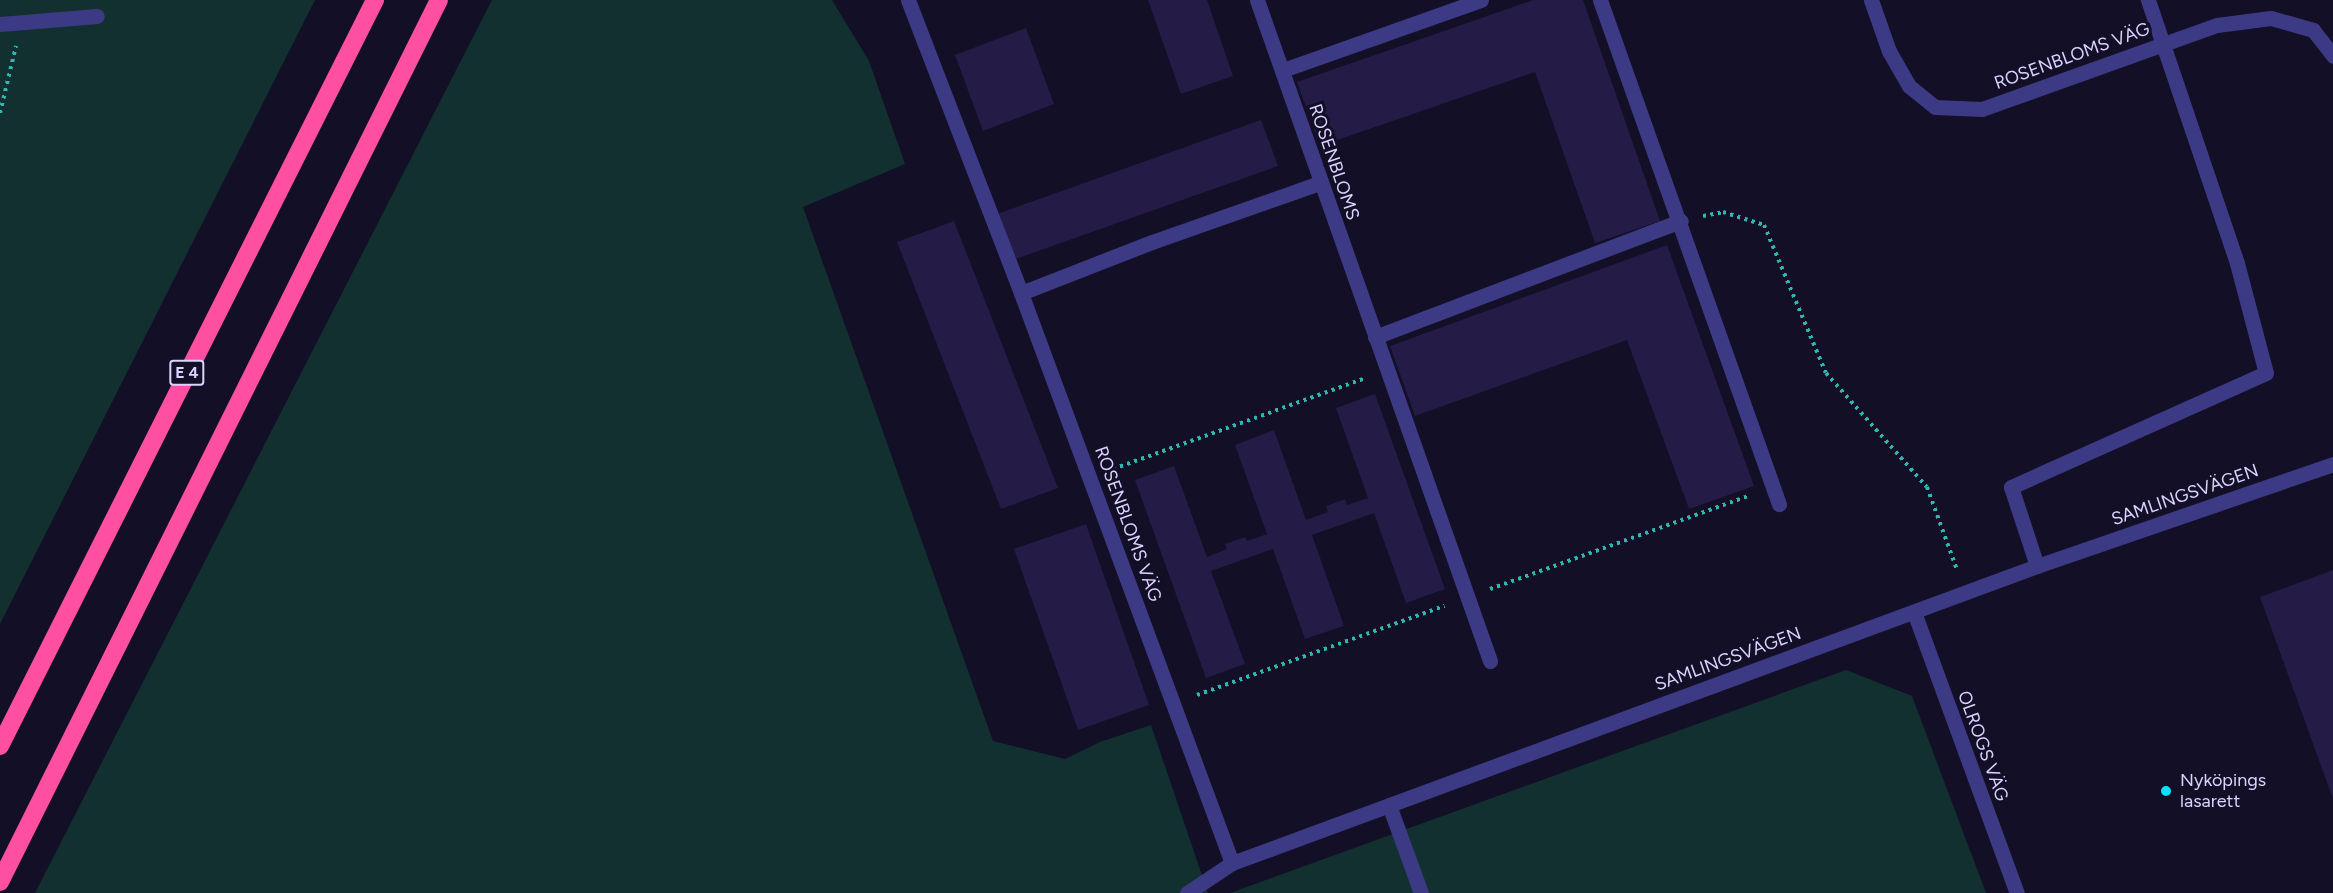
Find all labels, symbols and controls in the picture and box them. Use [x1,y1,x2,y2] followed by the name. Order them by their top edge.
[1991,18,2153,94] street label: ROSENBLOMS VÄG
[1304,101,1364,223] street label: ROSENBLOMS
[169,360,205,386] road number: E 4
[1090,443,1166,605] street label: ROSENBLOMS VÄG
[2109,460,2261,530] street label: SAMLINGSVÄGEN
[1652,622,1804,696] street label: SAMLINGSVÄGEN
[1953,688,2013,804] street label: OLROGS VÄG
[2180,770,2266,812] place label: Nyköpings lasarett
[2157,782,2175,800] marker: Nyköpings lasarett

